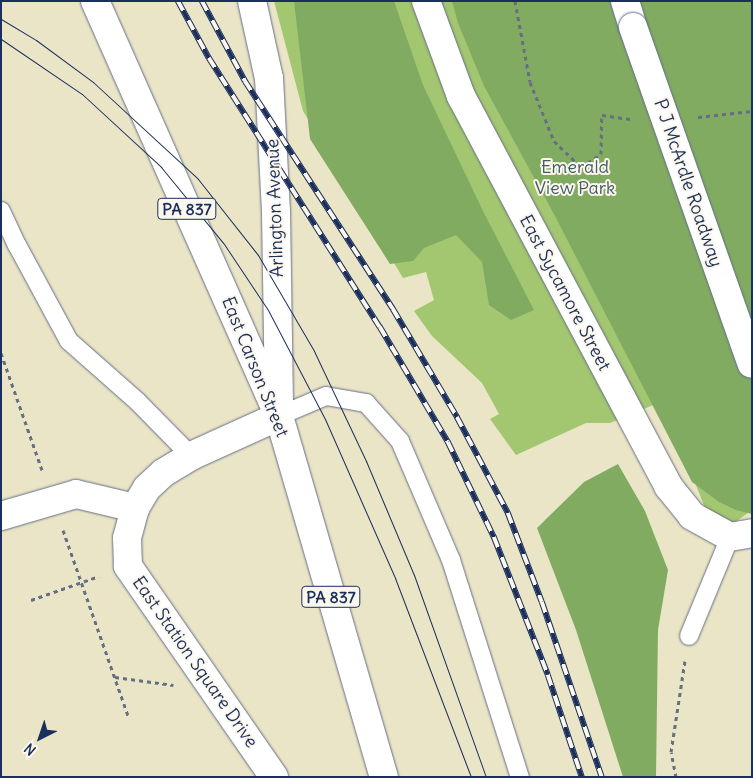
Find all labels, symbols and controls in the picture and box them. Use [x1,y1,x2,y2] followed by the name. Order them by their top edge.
[649,96,727,270] street label: P J McArdle Roadway
[262,138,288,278] street label: Arlington Avenue
[535,157,615,200] park label: Emerald View Park
[157,195,217,222] road number: PA 837
[515,211,615,375] street label: East Sycamore Street
[217,294,293,440] street label: East Carson Street
[128,572,262,752] street label: East Station Square Drive
[301,584,361,610] road number: PA 837
[15,713,65,763] north arrow
[21,739,40,759] text: N

